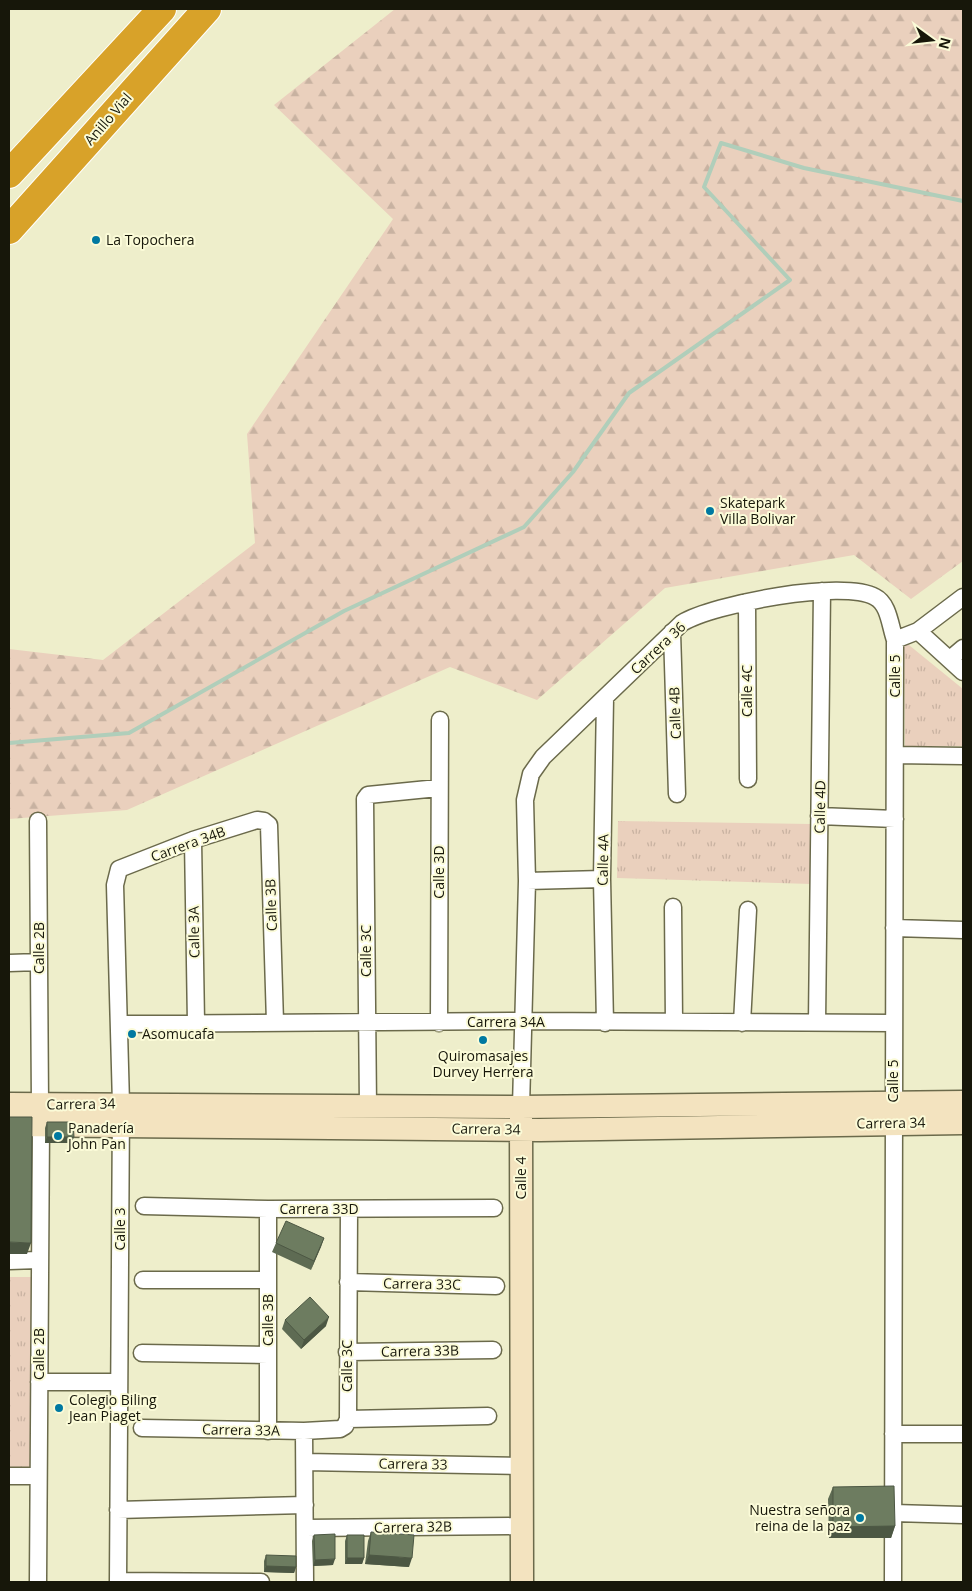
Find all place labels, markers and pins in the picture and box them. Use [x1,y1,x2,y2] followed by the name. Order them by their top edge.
[106,230,195,249] place label: La Topochera
[90,234,102,246] marker: La Topochera
[720,493,796,528] place label: Skatepark Villa Bolivar
[704,505,716,517] marker: Skatepark Villa Bolivar
[142,1024,214,1043] place label: Asomucafa
[126,1028,138,1040] marker: Asomucafa
[477,1034,489,1046] marker: Quiromasajes Durvey Herrera
[433,1046,533,1081] place label: Quiromasajes Durvey Herrera
[66,1118,134,1153] place label: Panadería John Pan
[52,1130,64,1142] marker: Panadería John Pan
[67,1390,157,1425] place label: Colegio Biling Jean Piaget
[53,1402,65,1414] marker: Colegio Biling Jean Piaget
[749,1500,850,1535] place label: Nuestra señora reina de la paz
[854,1512,866,1524] marker: Nuestra señora reina de la paz

